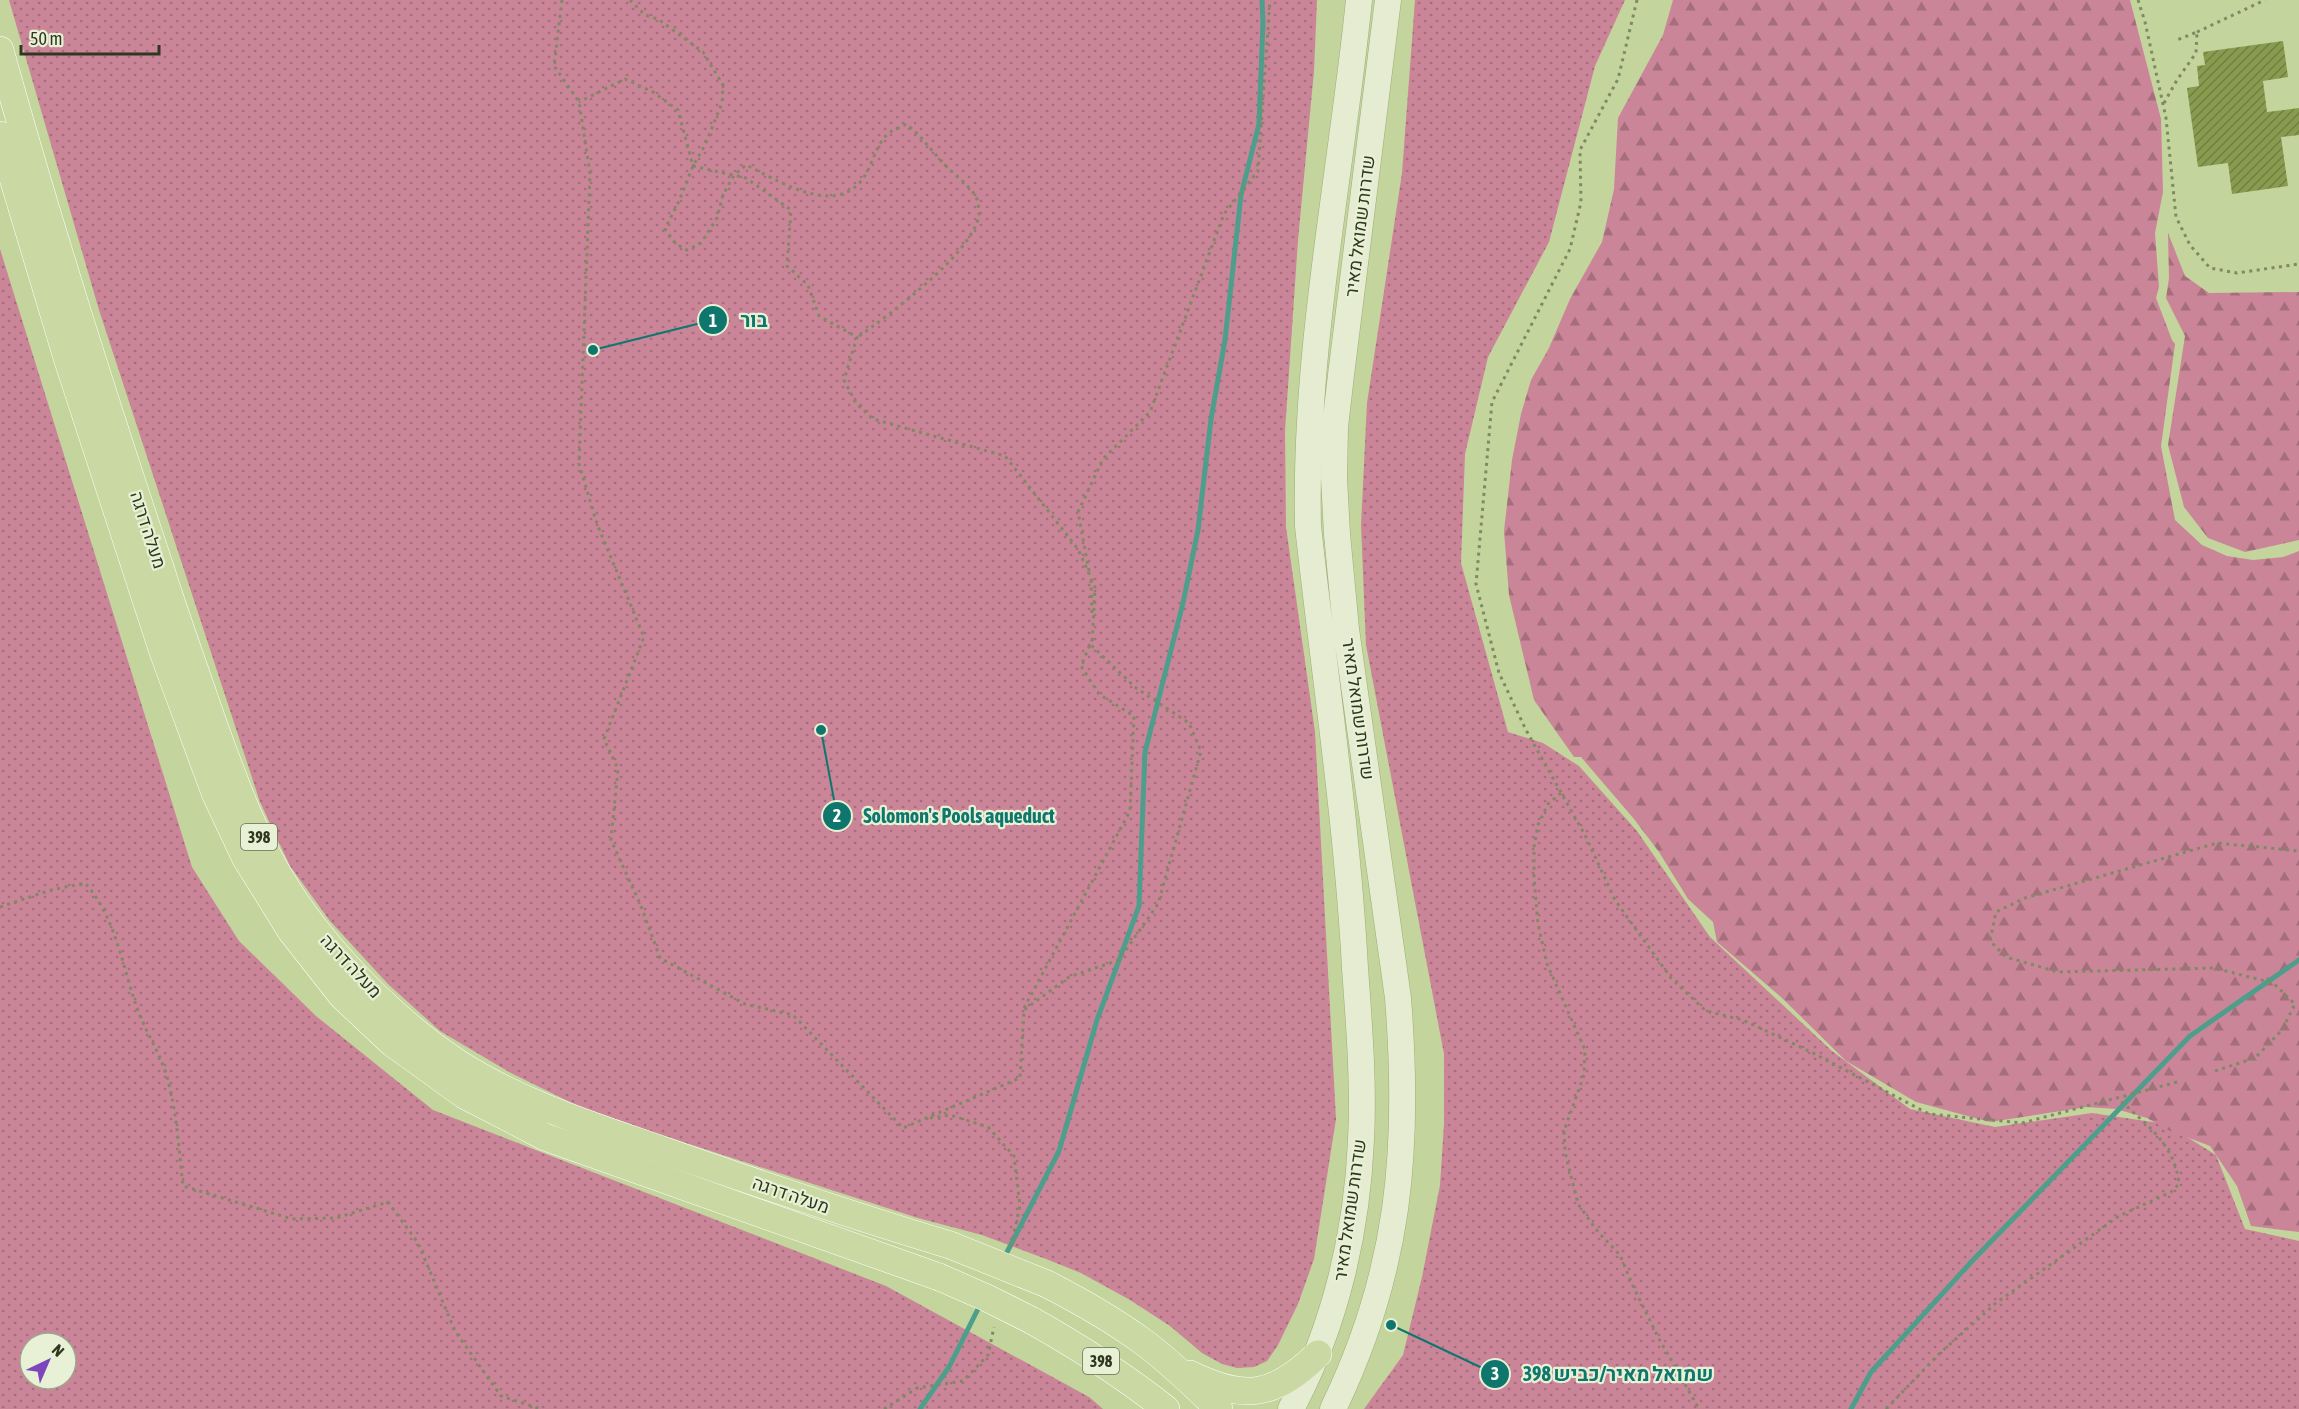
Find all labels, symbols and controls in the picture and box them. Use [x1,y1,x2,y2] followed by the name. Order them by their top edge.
[21,18,159,56] scale bar
[30,28,62,49] text: 50 m
[1340,154,1379,298] street label: שדרות שמואל מאיר
[698,301,779,339] callout: בור
[740,308,768,331] text: בור
[709,310,717,331] text: 1
[126,489,171,571] street label: מעלה דרגה
[1338,637,1379,781] street label: שדרות שמואל מאיר
[822,797,1067,835] callout: Solomon's Pools aqueduct
[863,804,1055,827] text: Solomon's Pools aqueduct
[833,805,841,826] text: 2
[241,824,277,850] road number: 398
[316,929,386,1002] street label: מעלה דרגה
[1329,1138,1370,1282] street label: שדרות שמואל מאיר
[750,1172,832,1217] street label: מעלה דרגה
[18,1331,78,1391] north arrow
[49,1340,68,1360] text: N
[1083,1348,1119,1374] road number: 398
[1480,1355,1725,1393] callout: שמואל מאיר/כביש 398
[1523,1362,1713,1385] text: שמואל מאיר/כביש 398
[1491,1363,1499,1384] text: 3

